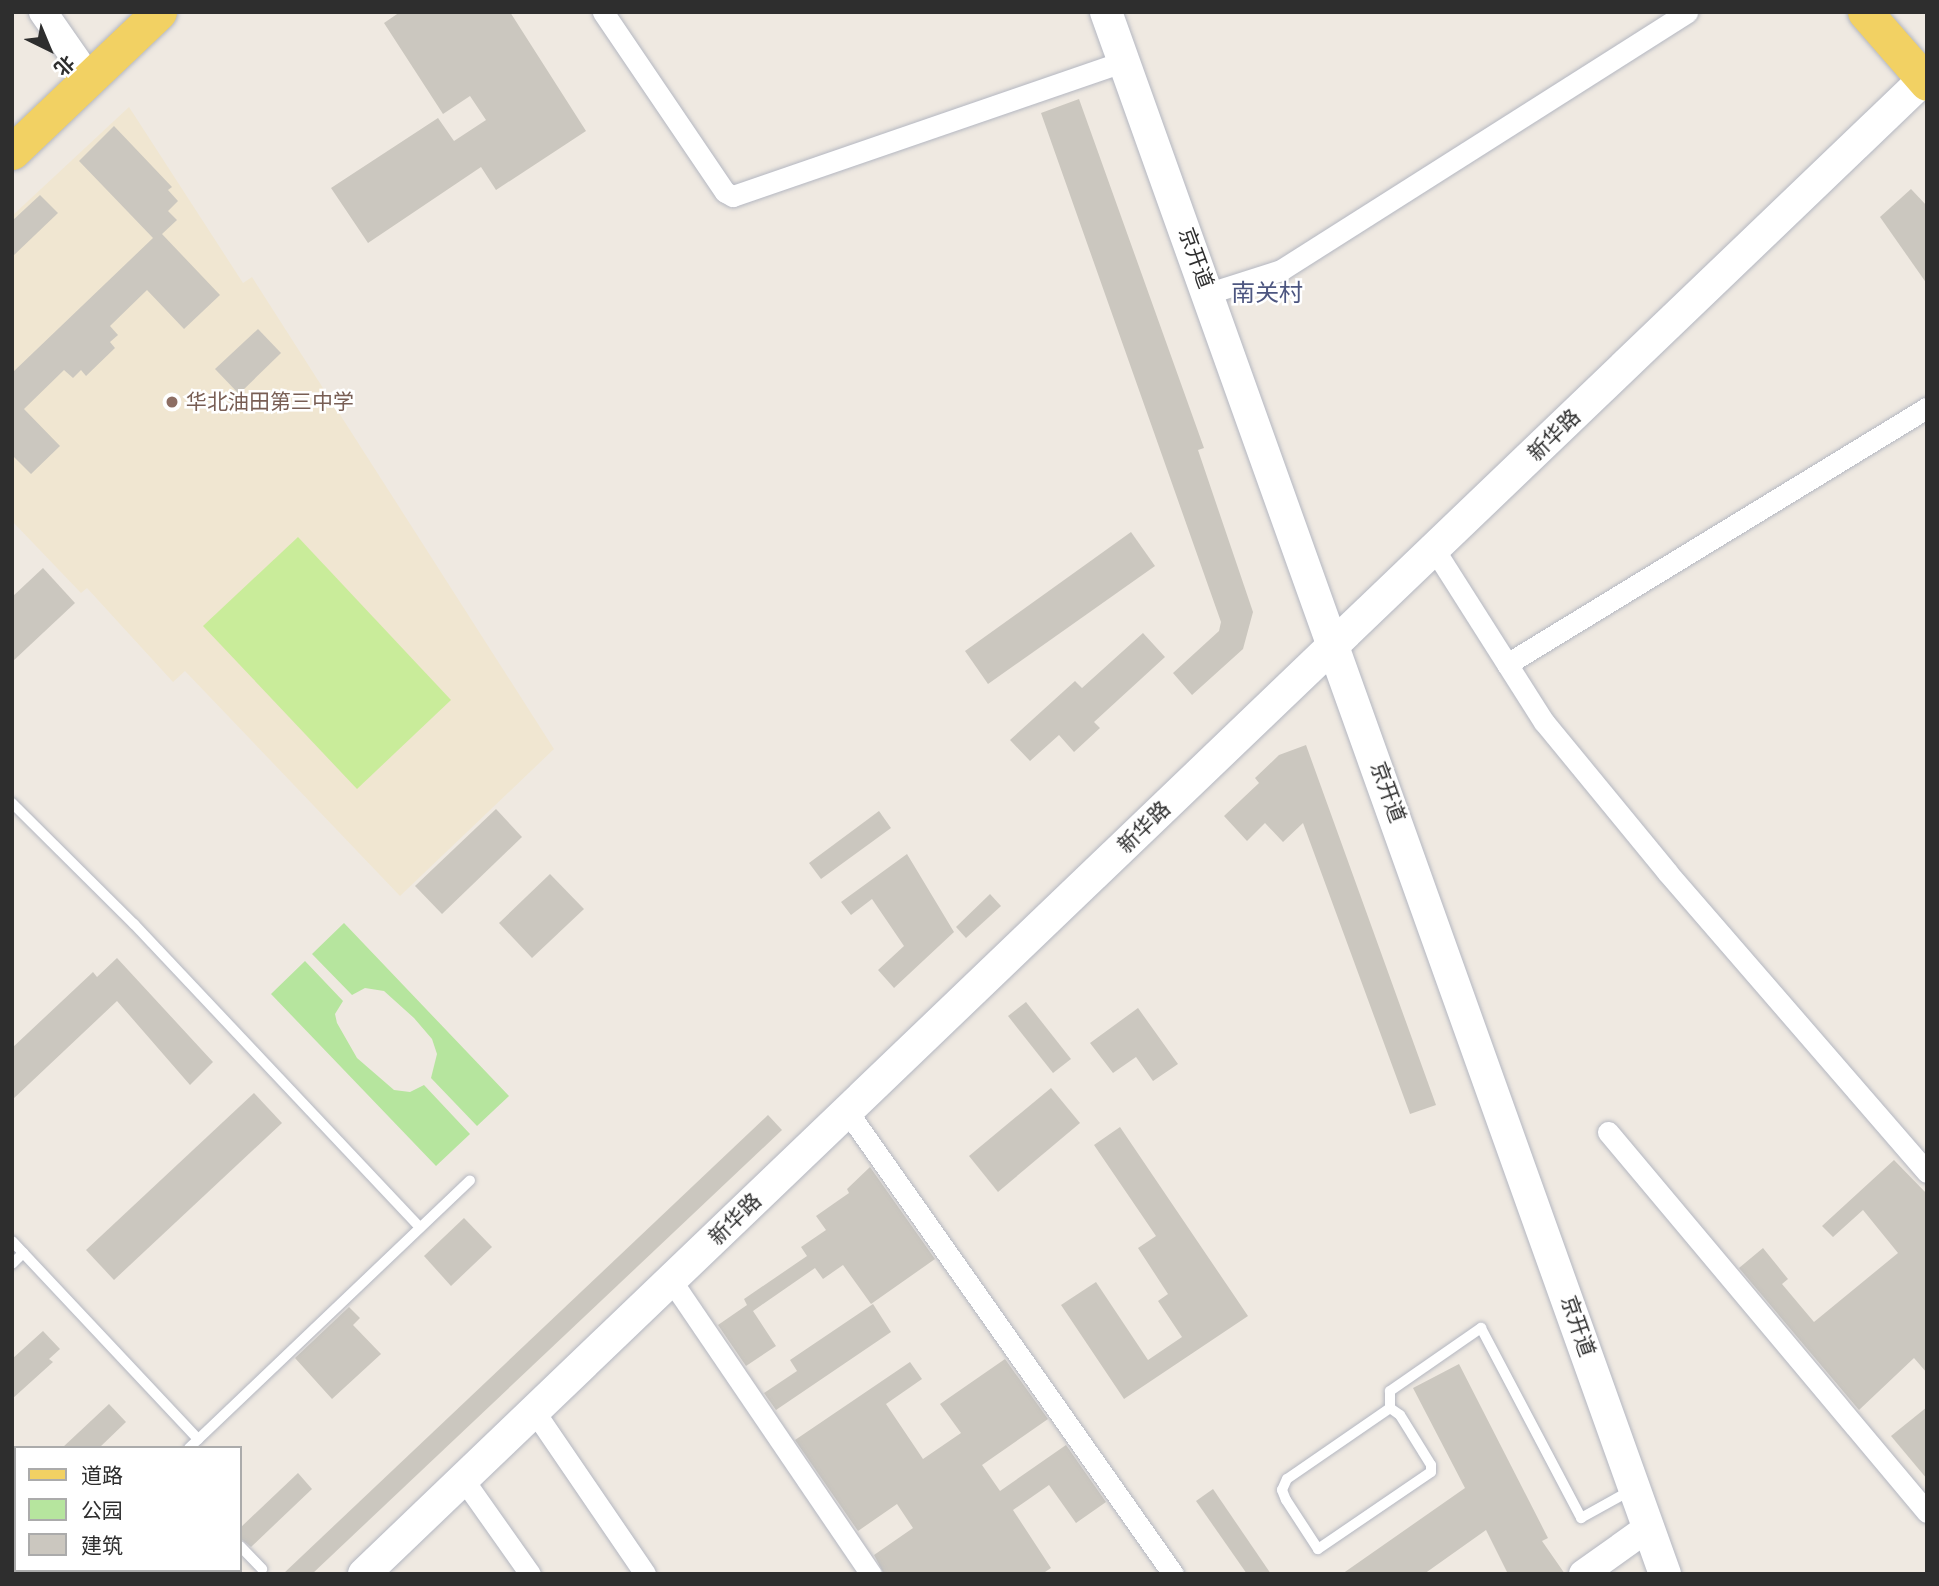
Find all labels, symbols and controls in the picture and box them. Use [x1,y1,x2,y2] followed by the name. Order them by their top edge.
[14,14,84,84] north arrow
[48,48,80,81] text: 北
[1173,224,1219,292] street label: 京开道
[1231,280,1303,308] district label: 南关村
[186,389,354,415] place label: 华北油田第三中学
[164,394,180,410] marker: 华北油田第三中学
[1523,404,1585,466] street label: 新华路
[1365,758,1411,826] street label: 京开道
[1113,796,1175,858] street label: 新华路
[704,1188,766,1250] street label: 新华路
[1556,1292,1600,1360] street label: 京开道
[14,1446,242,1572] legend
[81,1461,123,1491] text: 道路
[81,1496,123,1526] text: 公园
[81,1531,123,1561] text: 建筑

